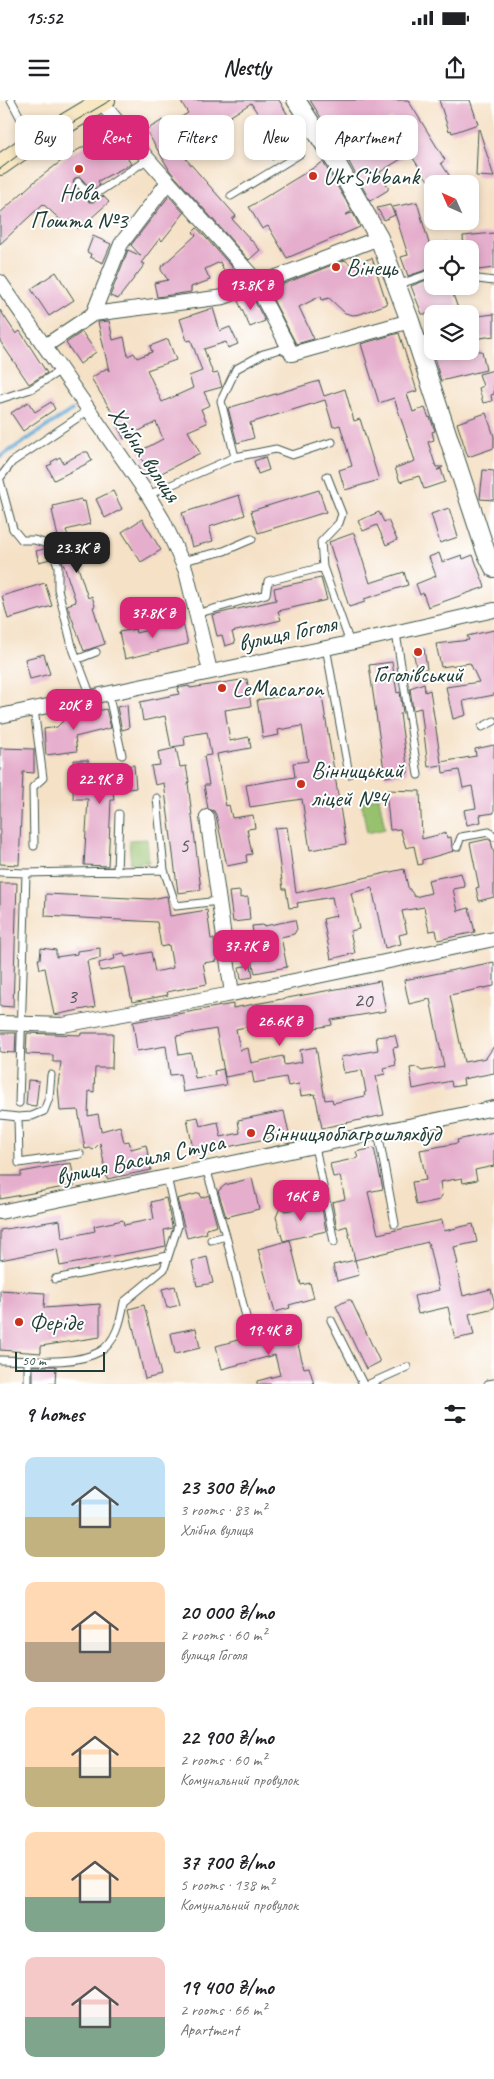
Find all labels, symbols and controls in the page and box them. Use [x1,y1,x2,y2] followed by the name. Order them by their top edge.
[25,6,62,30] text: 15:52
[25,54,53,82] icon: menu
[223,54,271,82] text: Nestly
[441,54,469,82] icon: share
[15,115,73,160] chip: Buy
[83,115,149,160] chip: Rent
[159,115,234,160] chip: Filters
[244,115,306,160] chip: New
[316,115,418,160] chip: Apartment
[323,161,421,191] place label: UkrSibbank
[73,163,85,175] marker: Нова Пошта №3
[307,170,319,182] marker: UkrSibbank
[424,175,479,230] north arrow
[424,175,479,360] map controls
[30,177,130,235] place label: Нова Пошта №3
[424,240,479,295] button: locate
[346,252,399,282] place label: Вінець
[330,261,342,273] marker: Вінець
[205,268,297,311] pin: 13.8K ₴
[229,275,273,295] text: 13.8K ₴
[424,305,479,360] button: layers
[102,400,189,509] street label: Хлібна вулиця
[31,532,123,574] pin: 23.3K ₴
[55,538,99,558] text: 23.3K ₴
[107,596,199,639] pin: 37.8K ₴
[131,603,175,623] text: 37.8K ₴
[235,608,341,658] street label: вулиця Гоголя
[412,646,424,658] marker: Гоголівський
[373,659,465,689] place label: Гоголівський
[232,673,324,703] place label: LeMacaron
[216,682,228,694] marker: LeMacaron
[39,688,109,731] pin: 20K ₴
[57,695,91,715] text: 20K ₴
[311,755,405,813] place label: Вінницький ліцей №4
[54,762,146,805] pin: 22.9K ₴
[78,769,122,789] text: 22.9K ₴
[295,778,307,790] marker: Вінницький ліцей №4
[179,832,190,858] house number: 5
[200,930,292,972] pin: 37.7K ₴
[224,936,268,956] text: 37.7K ₴
[67,983,78,1009] house number: 3
[354,987,374,1013] house number: 20
[234,1004,326,1047] pin: 26.6K ₴
[258,1011,302,1031] text: 26.6K ₴
[261,1118,444,1148] place label: Вінницяоблагрошляхбуд
[53,1126,228,1192] street label: вулиця Василя Стуса
[245,1127,257,1139] marker: Вінницяоблагрошляхбуд
[266,1180,336,1222] pin: 16K ₴
[284,1186,318,1206] text: 16K ₴
[29,1307,85,1337] place label: Феріде
[223,1314,315,1356] pin: 19.4K ₴
[13,1316,25,1328] marker: Феріде
[247,1320,291,1340] text: 19.4K ₴
[15,1349,105,1372] scale bar
[22,1352,46,1369] text: 50 m
[441,1400,469,1428] icon: filters
[25,1401,84,1427] text: 9 homes
[180,1474,274,1500] text: 23 300 ₴/mo
[65,1477,125,1537] icon: home
[180,1500,266,1520] text: 3 rooms · 83 m²
[180,1520,253,1540] text: Хлібна вулиця
[180,1599,274,1625] text: 20 000 ₴/mo
[65,1602,125,1662] icon: home
[180,1625,266,1645] text: 2 rooms · 60 m²
[180,1645,246,1665] text: вулиця Гоголя
[180,1724,274,1750] text: 22 900 ₴/mo
[65,1727,125,1787] icon: home
[180,1750,266,1770] text: 2 rooms · 60 m²
[180,1770,298,1790] text: Комунальний провулок
[180,1849,274,1875] text: 37 700 ₴/mo
[65,1852,125,1912] icon: home
[180,1875,274,1895] text: 5 rooms · 138 m²
[180,1895,298,1915] text: Комунальний провулок
[180,1974,274,2000] text: 19 400 ₴/mo
[65,1977,125,2037] icon: home
[180,2000,266,2020] text: 2 rooms · 66 m²
[180,2020,239,2040] text: Apartment

